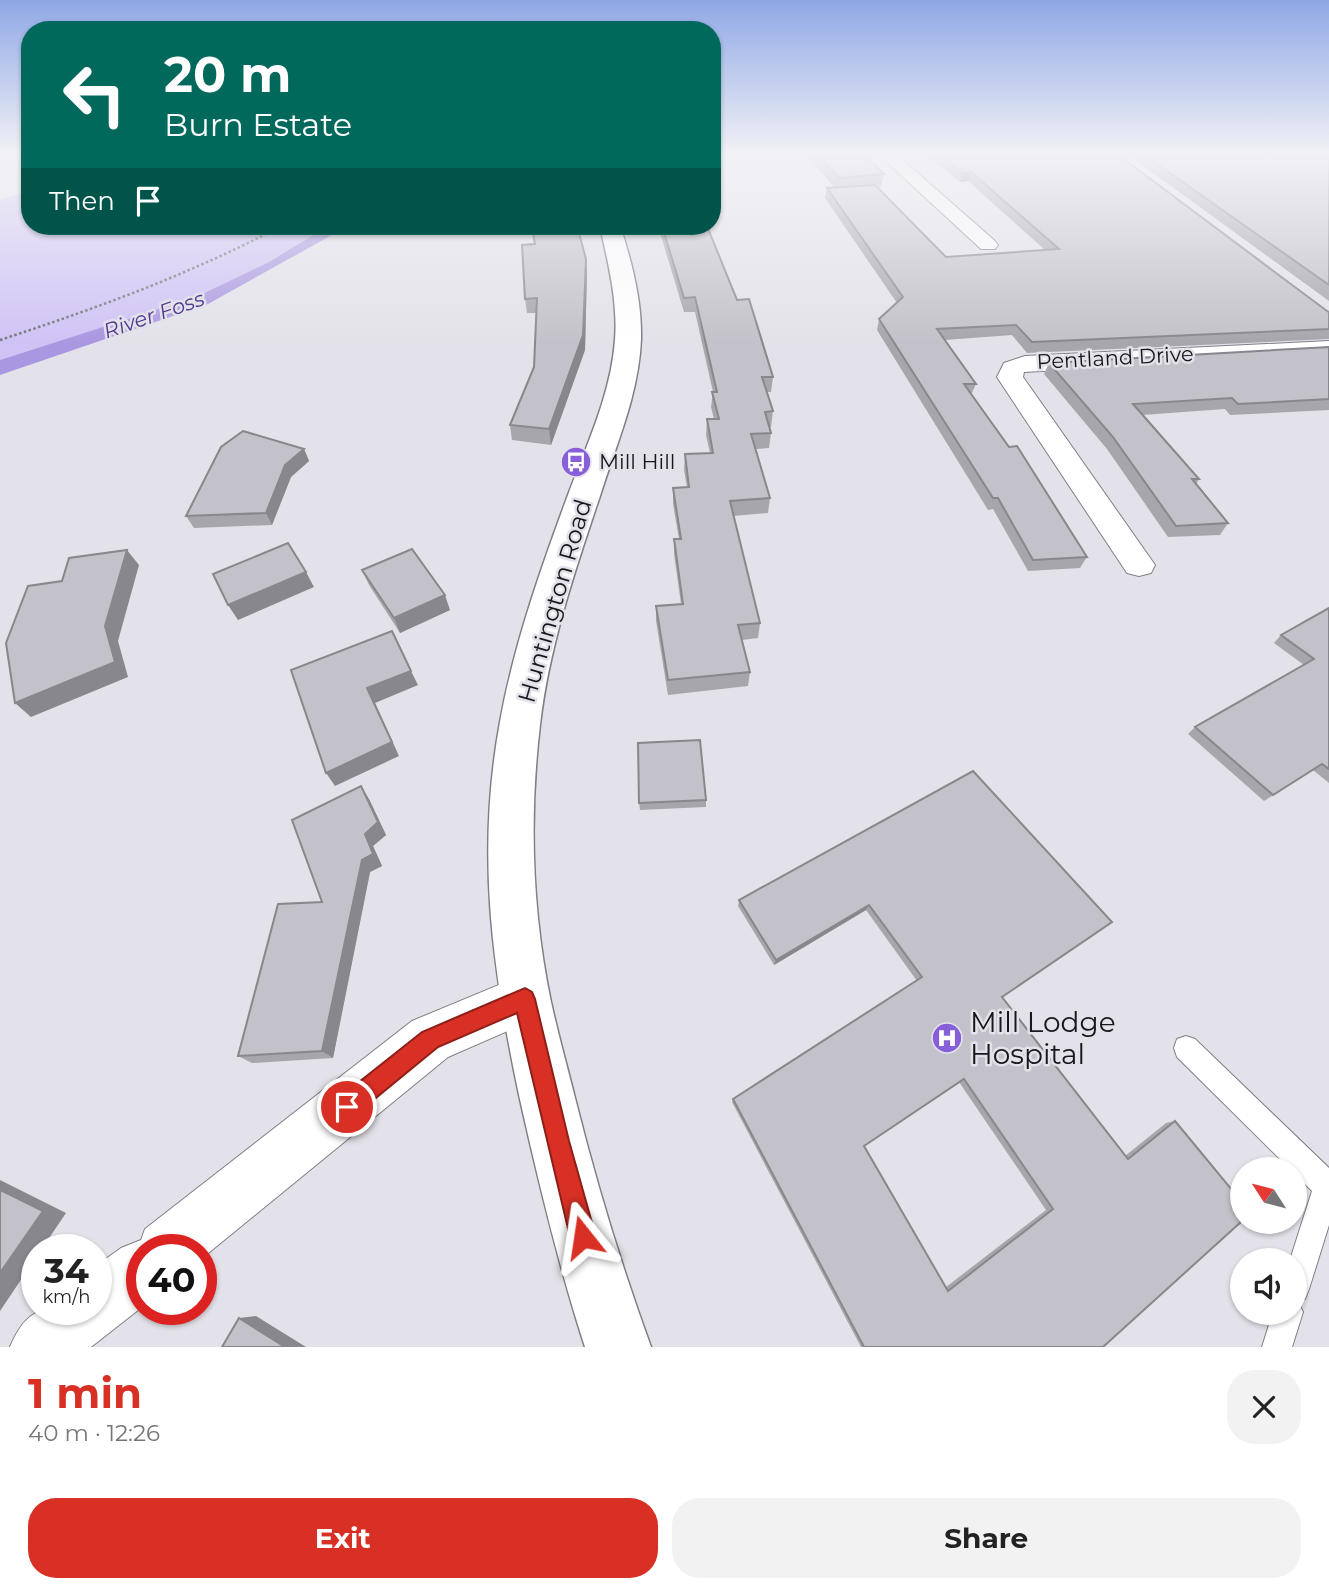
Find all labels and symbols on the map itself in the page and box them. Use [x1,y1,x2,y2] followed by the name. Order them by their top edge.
[100,286,208,343] water label: River Foss
[1036,341,1194,374] street label: Pentland Drive
[559,445,593,479] bus stop icon: Mill Hill
[599,449,676,474] place label: Mill Hill
[512,496,597,706] street label: Huntington Road
[970,1005,1116,1071] place label: Mill Lodge Hospital
[930,1021,964,1055] hospital icon: Mill Lodge Hospital
[317,1077,377,1137] pin
[1230,1157,1307,1234] north arrow
[546,1200,620,1274] position arrow
[126,1234,217,1325] speed limit sign: 40

